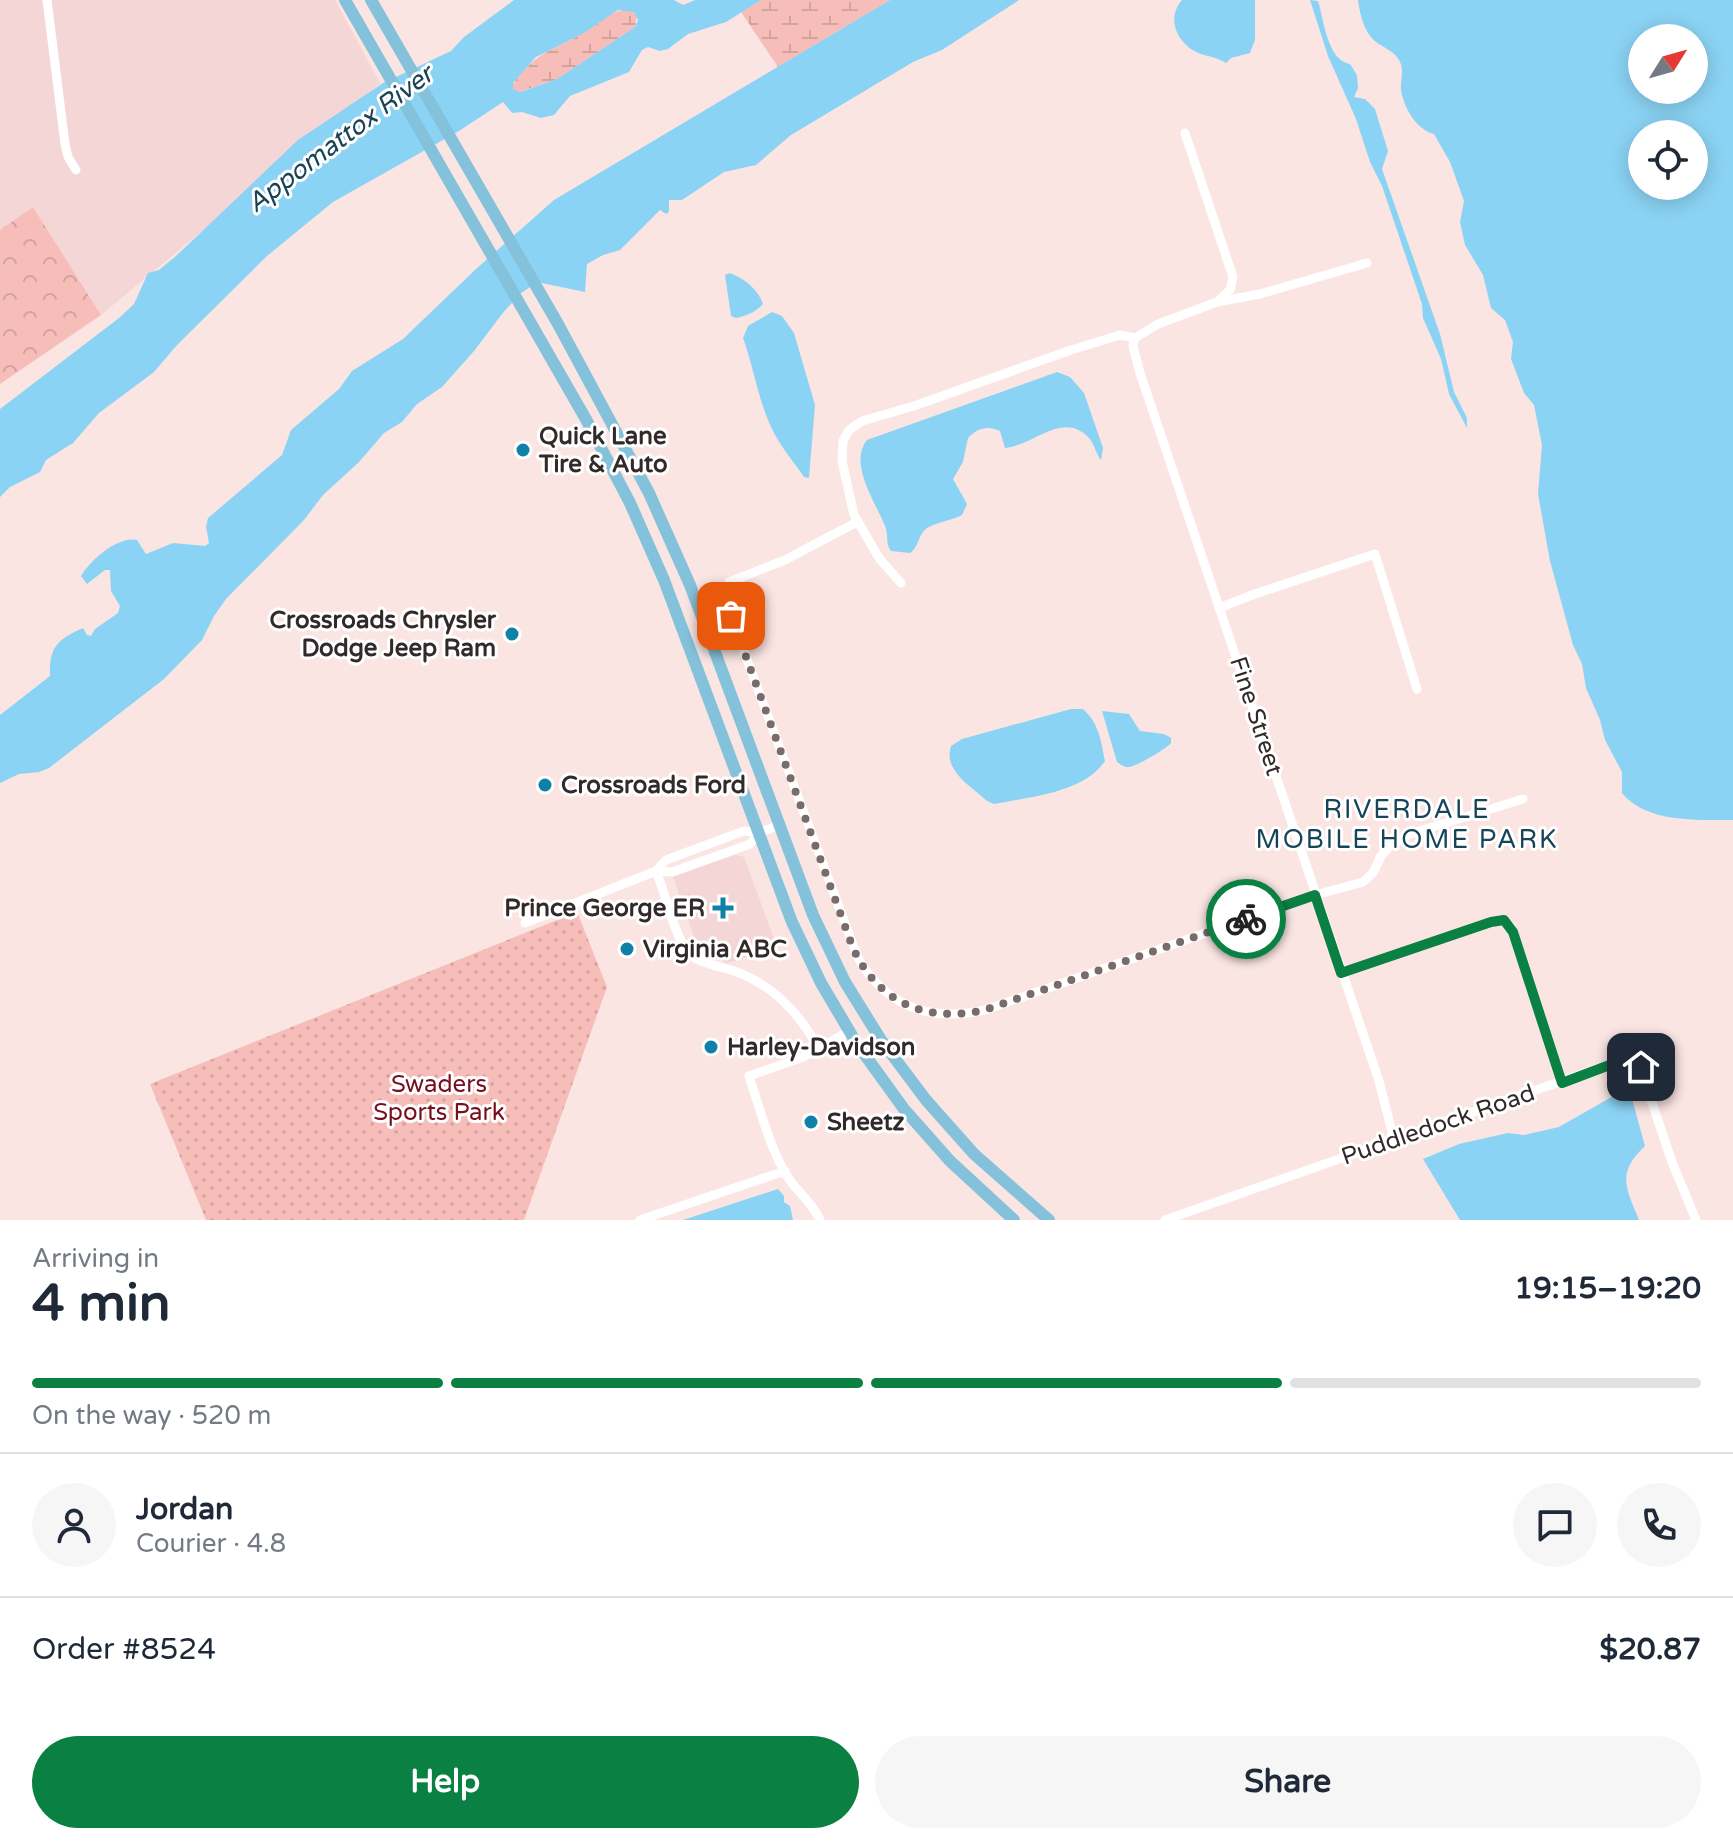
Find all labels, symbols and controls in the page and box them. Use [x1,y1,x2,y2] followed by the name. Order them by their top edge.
[1628,24,1708,104] north arrow
[1628,24,1708,200] map controls
[241,57,442,219] water label: Appomattox River
[1628,120,1708,200] button: locate
[538,422,668,479] place label: Quick Lane Tire & Auto
[514,441,532,459] marker: Quick Lane Tire & Auto
[697,582,765,650] pin
[709,594,753,638] icon: bag
[270,606,497,663] place label: Crossroads Chrysler Dodge Jeep Ram
[503,625,521,643] marker: Crossroads Chrysler Dodge Jeep Ram
[1223,653,1289,779] street label: Fine Street
[561,771,746,800] place label: Crossroads Ford
[536,776,554,794] marker: Crossroads Ford
[1256,794,1558,855] district label: RIVERDALE MOBILE HOME PARK
[1206,879,1286,959] courier
[504,894,705,923] place label: Prince George ER
[712,897,734,919] marker: Prince George ER
[1224,897,1268,941] icon: bike
[643,935,787,964] place label: Virginia ABC
[618,940,636,958] marker: Virginia ABC
[727,1033,915,1062] place label: Harley-Davidson
[1607,1033,1675,1101] pin
[702,1038,720,1056] marker: Harley-Davidson
[1619,1045,1663,1089] icon: home
[373,1070,505,1127] park label: Swaders Sports Park
[1338,1078,1538,1172] street label: Puddledock Road
[827,1108,905,1137] place label: Sheetz
[802,1113,820,1131] marker: Sheetz
[32,1243,159,1274] text: Arriving in
[1514,1270,1701,1307] text: 19:15–19:20
[32,1272,171,1335] text: 4 min
[32,1400,271,1431] text: On the way · 520 m
[32,1483,116,1567] button: person
[1513,1483,1597,1567] button: chat
[1617,1483,1701,1567] button: phone
[136,1491,233,1528] text: Jordan
[136,1528,286,1559] text: Courier · 4.8
[32,1631,216,1668] text: Order #8524
[1600,1631,1701,1668] text: $20.87
[32,1736,859,1828] button: Help
[875,1736,1701,1828] button: Share

